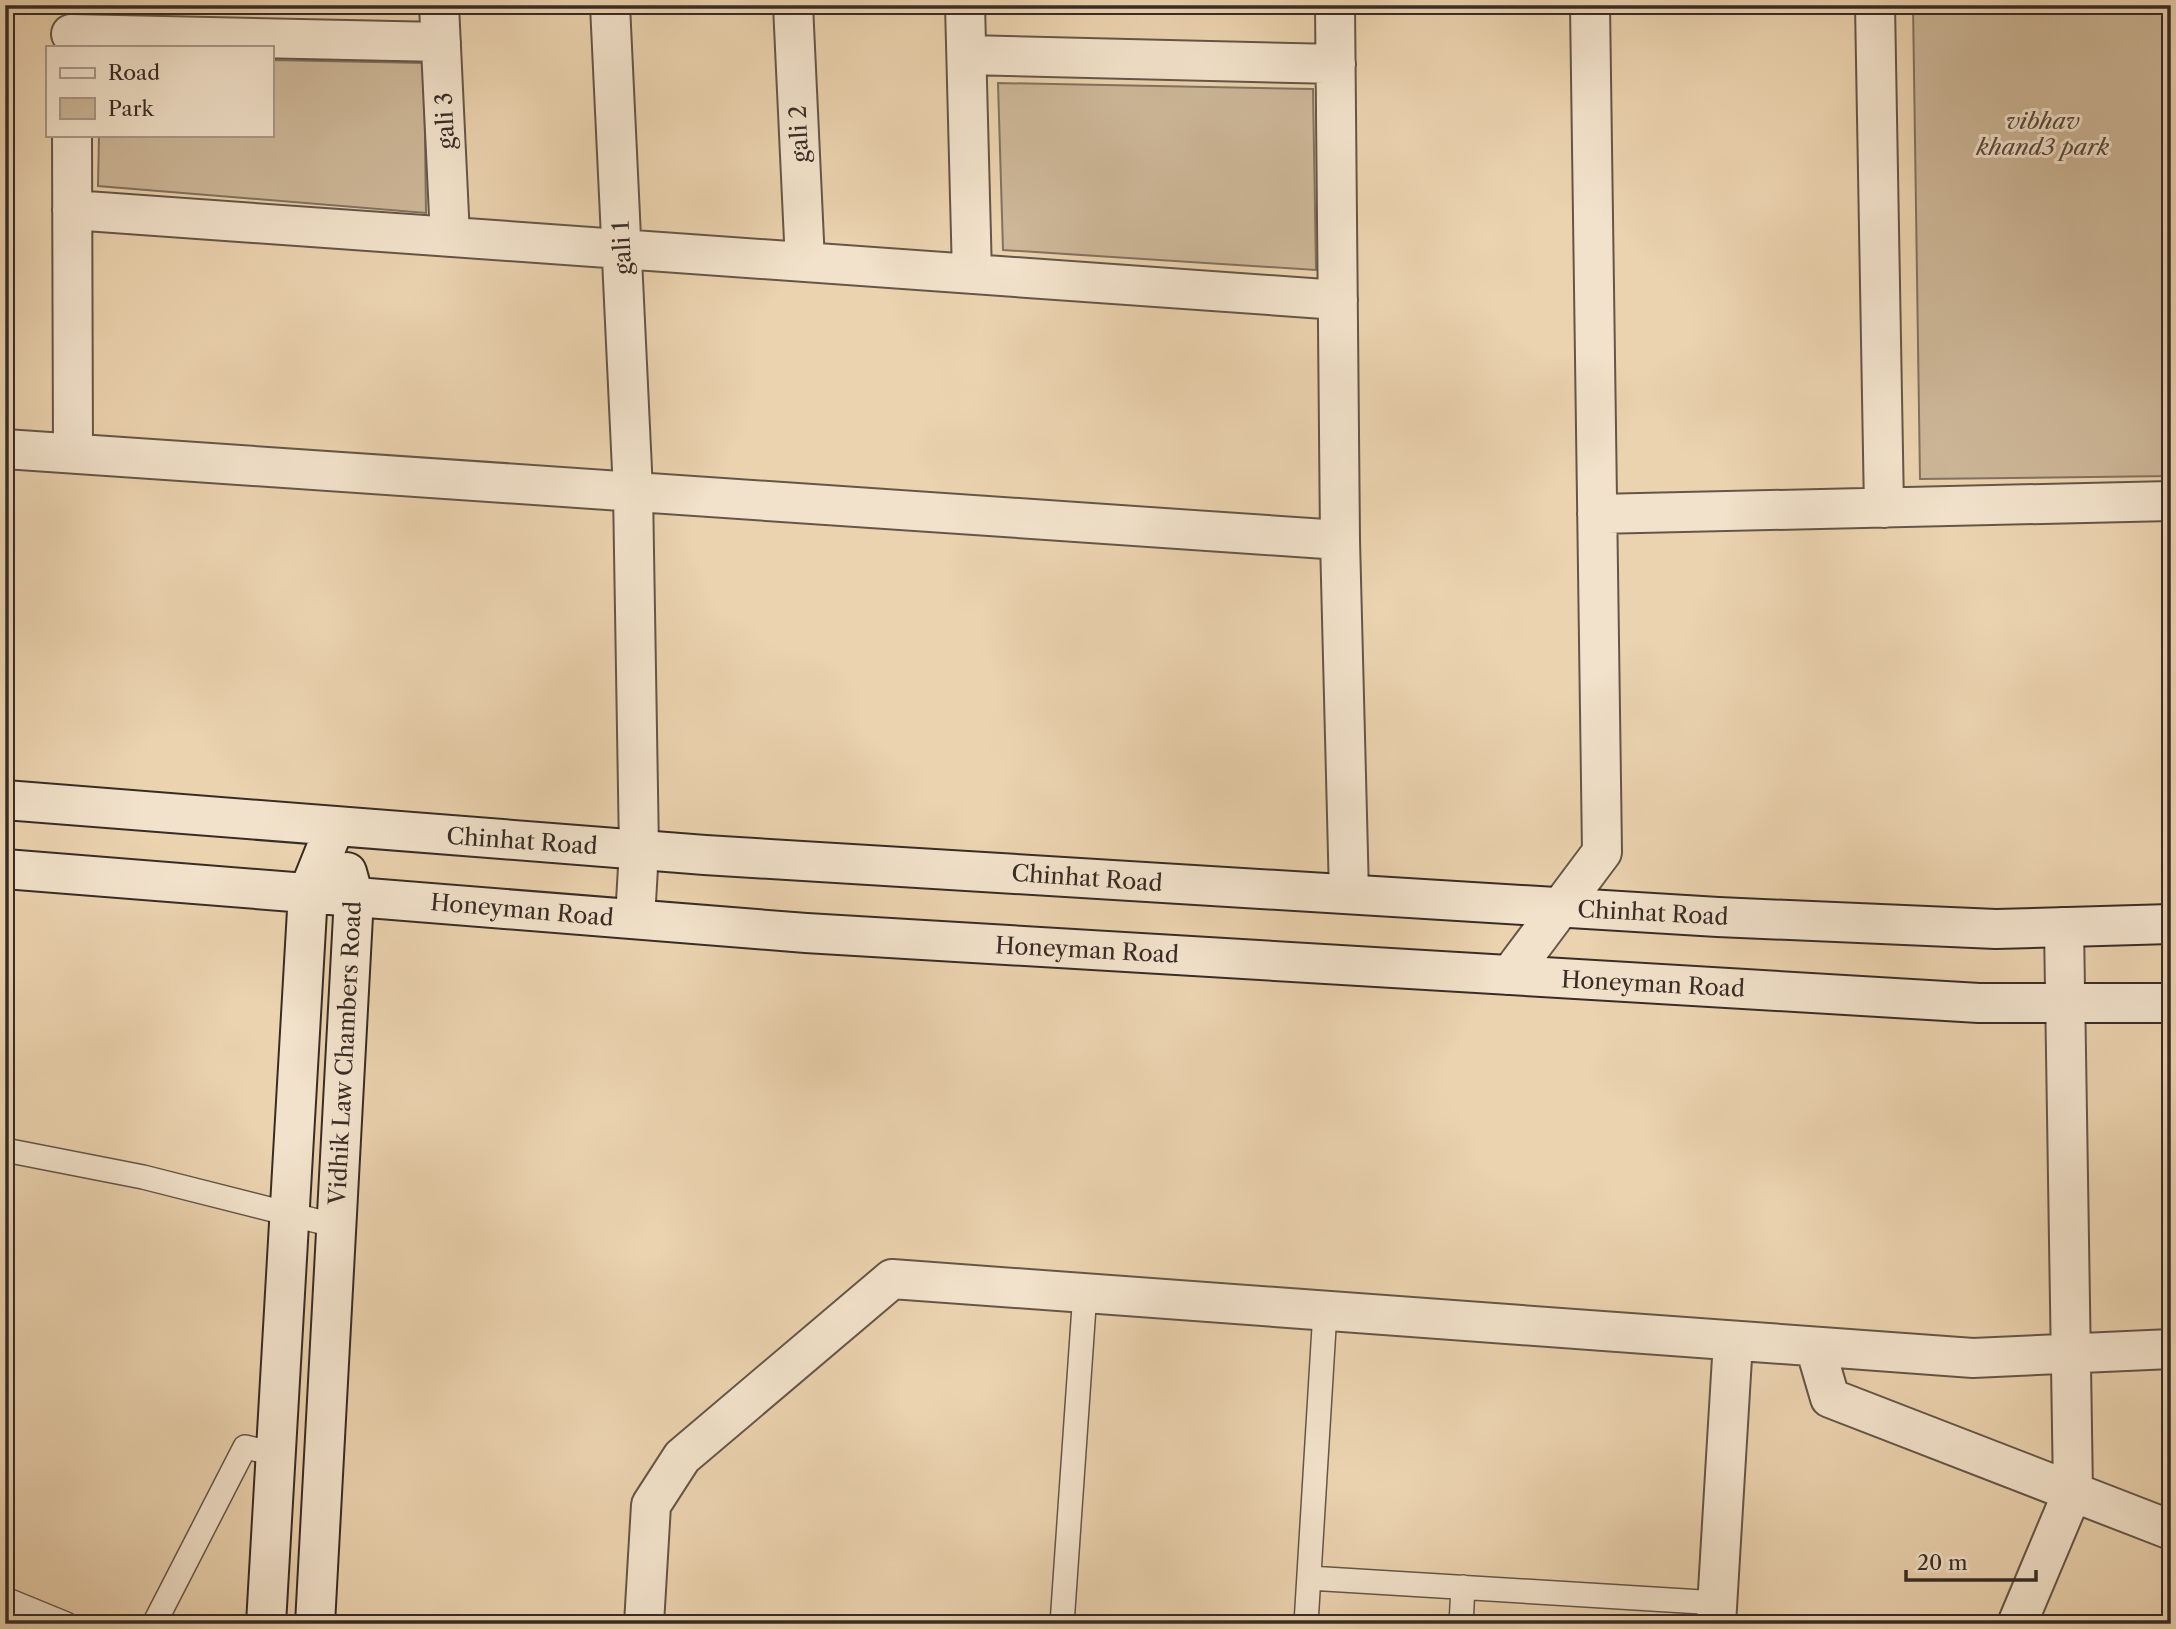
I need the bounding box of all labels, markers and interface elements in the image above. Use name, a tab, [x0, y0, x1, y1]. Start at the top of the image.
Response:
legend	[46, 46, 273, 136]
text: Road	[108, 60, 160, 85]
street label: gali 3	[430, 92, 460, 150]
text: Park	[108, 96, 154, 121]
street label: gali 2	[784, 105, 814, 163]
park label: vibhav khand3 park	[1975, 107, 2109, 161]
street label: gali 1	[607, 220, 637, 276]
street label: Chinhat Road	[446, 822, 598, 860]
street label: Chinhat Road	[1011, 859, 1163, 897]
street label: Honeyman Road	[429, 888, 615, 932]
street label: Chinhat Road	[1577, 895, 1729, 931]
street label: Vidhik Law Chambers Road	[323, 900, 367, 1207]
street label: Honeyman Road	[994, 931, 1180, 969]
street label: Honeyman Road	[1560, 965, 1746, 1003]
scale bar	[1906, 1538, 2036, 1582]
text: 20 m	[1917, 1550, 1968, 1575]

